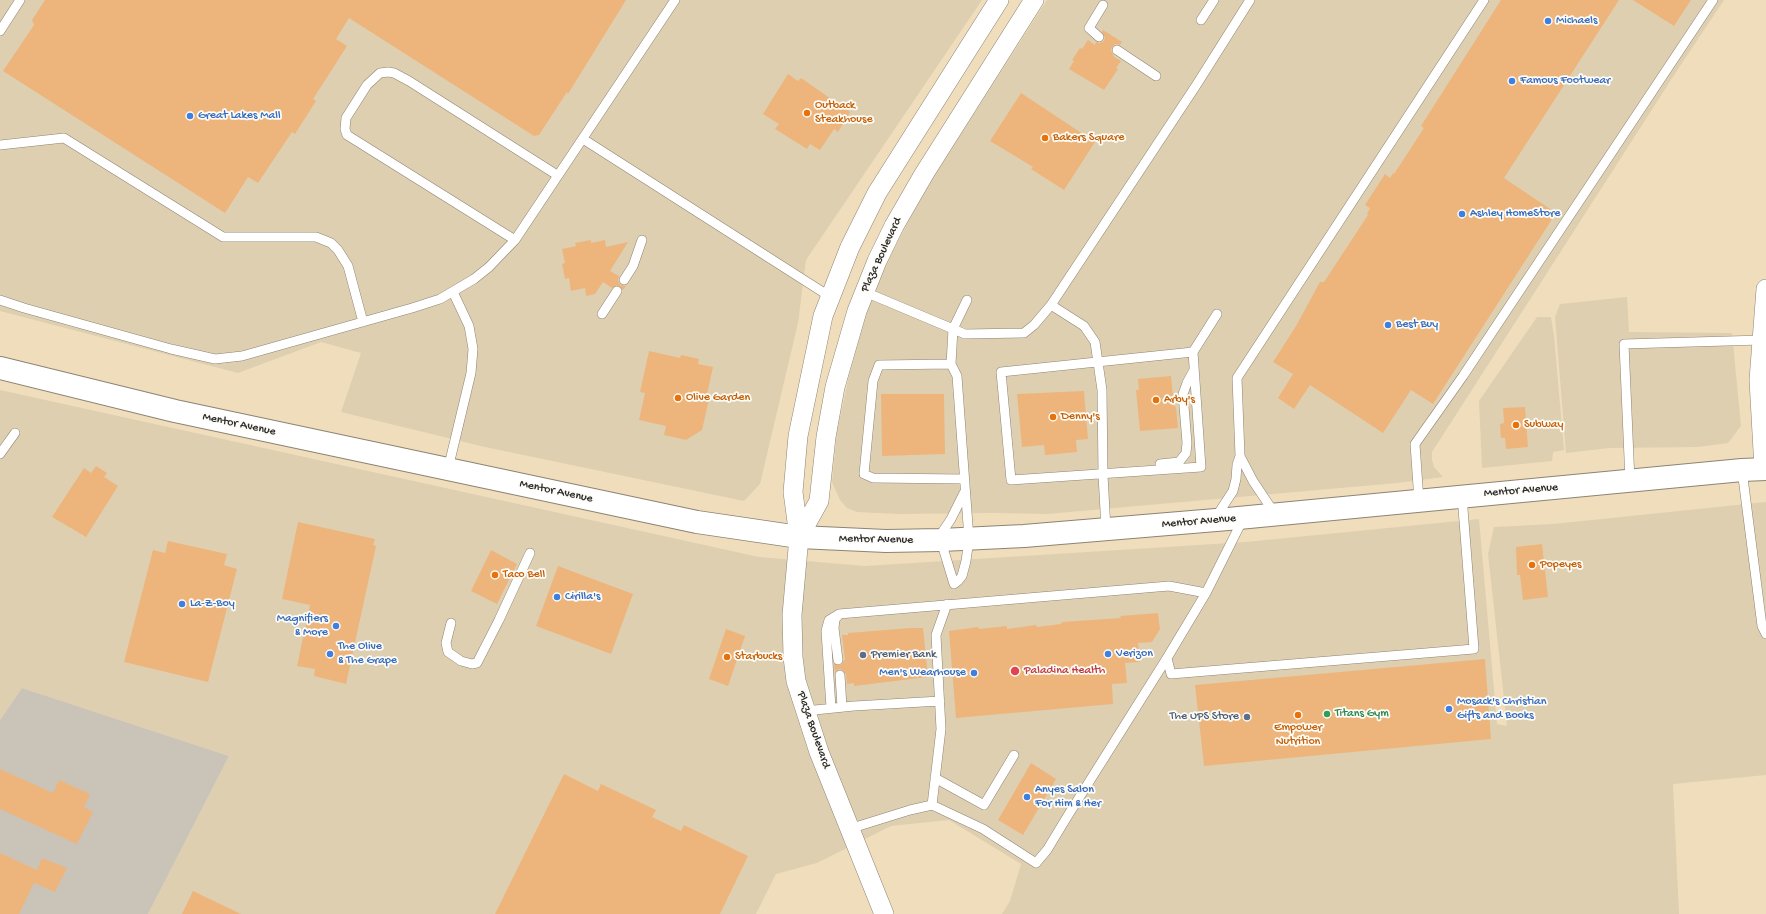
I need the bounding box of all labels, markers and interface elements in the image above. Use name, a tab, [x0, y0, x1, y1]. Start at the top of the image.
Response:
place label: Michaels	[1556, 14, 1597, 28]
marker: Michaels	[1543, 16, 1553, 26]
place label: Famous Footwear	[1520, 74, 1610, 88]
marker: Famous Footwear	[1507, 76, 1517, 86]
place label: Outback Steakhouse	[815, 99, 873, 127]
marker: Outback Steakhouse	[802, 108, 812, 118]
place label: Great Lakes Mall	[198, 109, 281, 123]
marker: Great Lakes Mall	[185, 111, 195, 121]
place label: Bakers Square	[1053, 131, 1124, 145]
marker: Bakers Square	[1040, 133, 1050, 143]
place label: Ashley HomeStore	[1470, 207, 1560, 221]
marker: Ashley HomeStore	[1457, 209, 1467, 219]
street label: Plaza Boulevard	[858, 215, 906, 295]
place label: Best Buy	[1396, 318, 1438, 332]
marker: Best Buy	[1383, 320, 1393, 330]
place label: Olive Garden	[686, 391, 750, 405]
marker: Olive Garden	[673, 393, 683, 403]
place label: Arby's	[1164, 393, 1195, 407]
marker: Arby's	[1151, 395, 1161, 405]
street label: Mentor Avenue	[201, 410, 277, 440]
place label: Denny's	[1061, 410, 1100, 424]
marker: Denny's	[1048, 412, 1058, 422]
place label: Subway	[1524, 418, 1563, 432]
marker: Subway	[1511, 420, 1521, 430]
street label: Mentor Avenue	[518, 477, 594, 507]
street label: Mentor Avenue	[1483, 481, 1559, 501]
street label: Mentor Avenue	[1161, 512, 1237, 532]
street label: Mentor Avenue	[839, 532, 913, 548]
place label: Popeyes	[1540, 558, 1581, 572]
marker: Popeyes	[1527, 560, 1537, 570]
place label: Taco Bell	[503, 568, 545, 582]
marker: Taco Bell	[490, 570, 500, 580]
place label: Cirilla's	[565, 590, 600, 604]
marker: Cirilla's	[552, 592, 562, 602]
place label: La-Z-Boy	[190, 597, 235, 611]
marker: La-Z-Boy	[177, 599, 187, 609]
place label: Magnifiers & More	[277, 612, 328, 640]
marker: Magnifiers & More	[331, 621, 341, 631]
place label: The Olive & The Grape	[338, 640, 397, 668]
place label: Verizon	[1116, 647, 1153, 661]
place label: Premier Bank	[871, 648, 936, 662]
marker: The Olive & The Grape	[325, 649, 335, 659]
marker: Verizon	[1103, 649, 1113, 659]
place label: Starbucks	[735, 650, 782, 664]
marker: Premier Bank	[858, 650, 868, 660]
marker: Starbucks	[722, 652, 732, 662]
place label: Paladina Health	[1024, 664, 1105, 678]
marker: Paladina Health	[1009, 665, 1021, 677]
place label: Men's Wearhouse	[879, 666, 966, 680]
marker: Men's Wearhouse	[969, 668, 979, 678]
street label: Plaza Boulevard	[793, 689, 833, 771]
place label: Mosack's Christian Gifts and Books	[1457, 695, 1546, 723]
marker: Mosack's Christian Gifts and Books	[1444, 704, 1454, 714]
place label: Titans Gym	[1335, 707, 1389, 721]
marker: Titans Gym	[1322, 709, 1332, 719]
place label: The UPS Store	[1170, 710, 1239, 724]
marker: Empower Nutrition	[1293, 710, 1303, 720]
marker: The UPS Store	[1242, 712, 1252, 722]
place label: Empower Nutrition	[1274, 721, 1322, 749]
place label: Anyes Salon For Him & Her	[1035, 783, 1101, 811]
marker: Anyes Salon For Him & Her	[1022, 792, 1032, 802]

